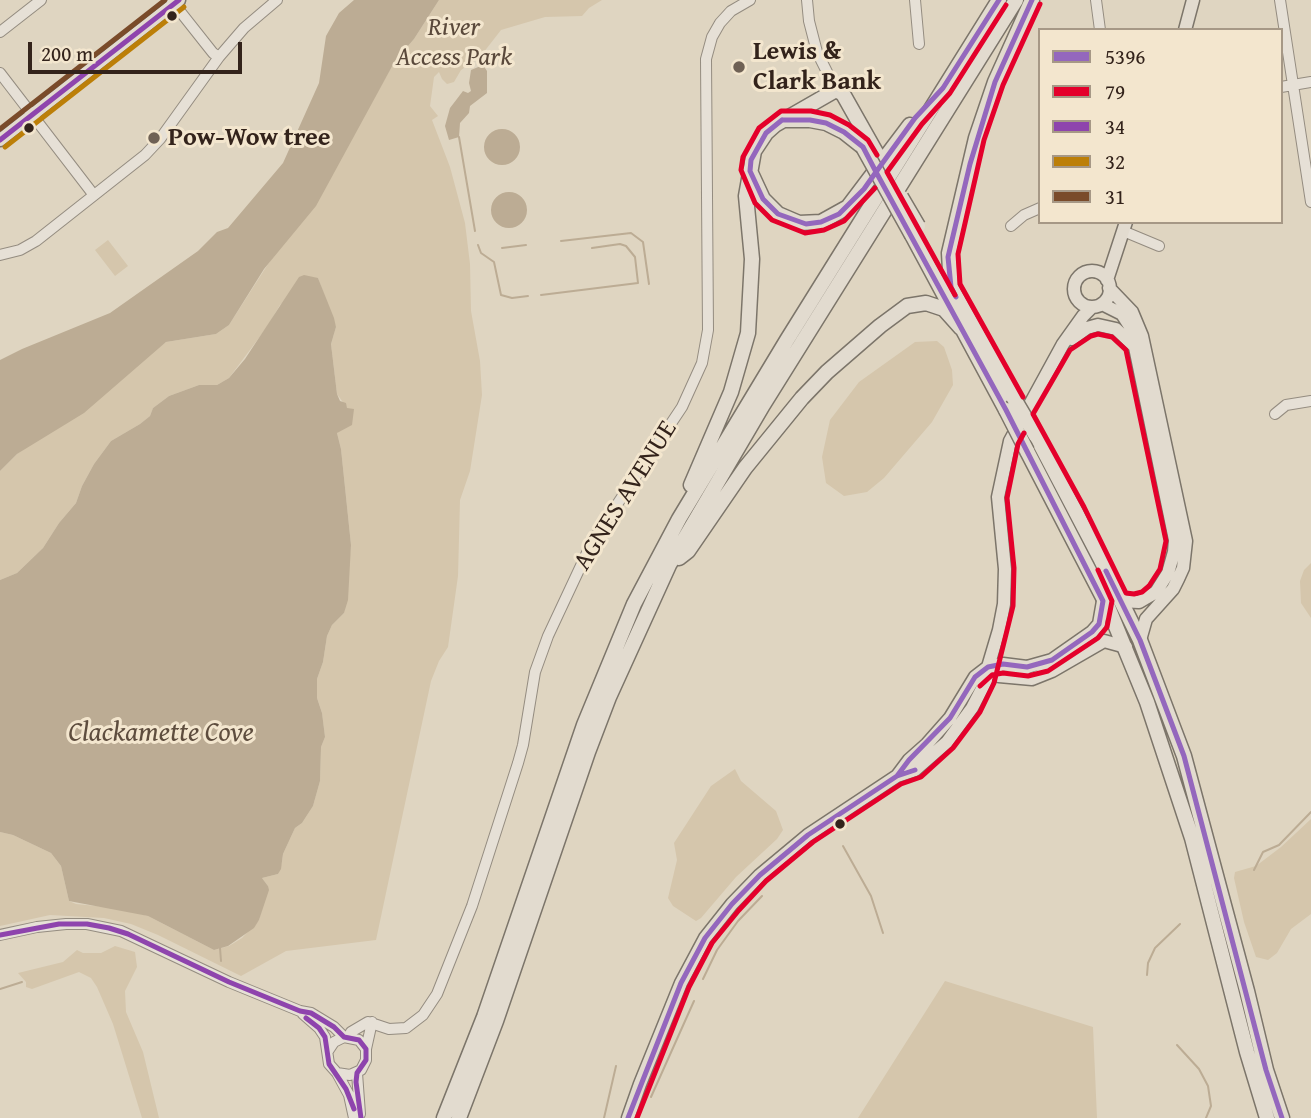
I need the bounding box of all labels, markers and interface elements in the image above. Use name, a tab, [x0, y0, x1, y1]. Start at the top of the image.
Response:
unlabelled marker	[165, 9, 179, 23]
park label: River Access Park	[396, 12, 512, 74]
scale bar	[32, 28, 245, 72]
legend	[1038, 28, 1283, 224]
place label: Lewis & Clark Bank	[753, 36, 881, 98]
text: 200 m	[41, 38, 93, 69]
text: 5396	[1105, 41, 1145, 72]
marker: Lewis & Clark Bank	[731, 59, 747, 75]
text: 79	[1105, 76, 1125, 107]
text: 34	[1105, 111, 1125, 142]
unlabelled marker	[22, 121, 36, 135]
place label: Pow-Wow tree	[168, 122, 331, 154]
marker: Pow-Wow tree	[146, 130, 162, 146]
text: 32	[1105, 146, 1125, 177]
text: 31	[1105, 181, 1125, 212]
street label: AGNES AVENUE	[568, 415, 684, 577]
water label: Clackamette Cove	[68, 717, 254, 751]
unlabelled marker	[833, 817, 847, 831]

